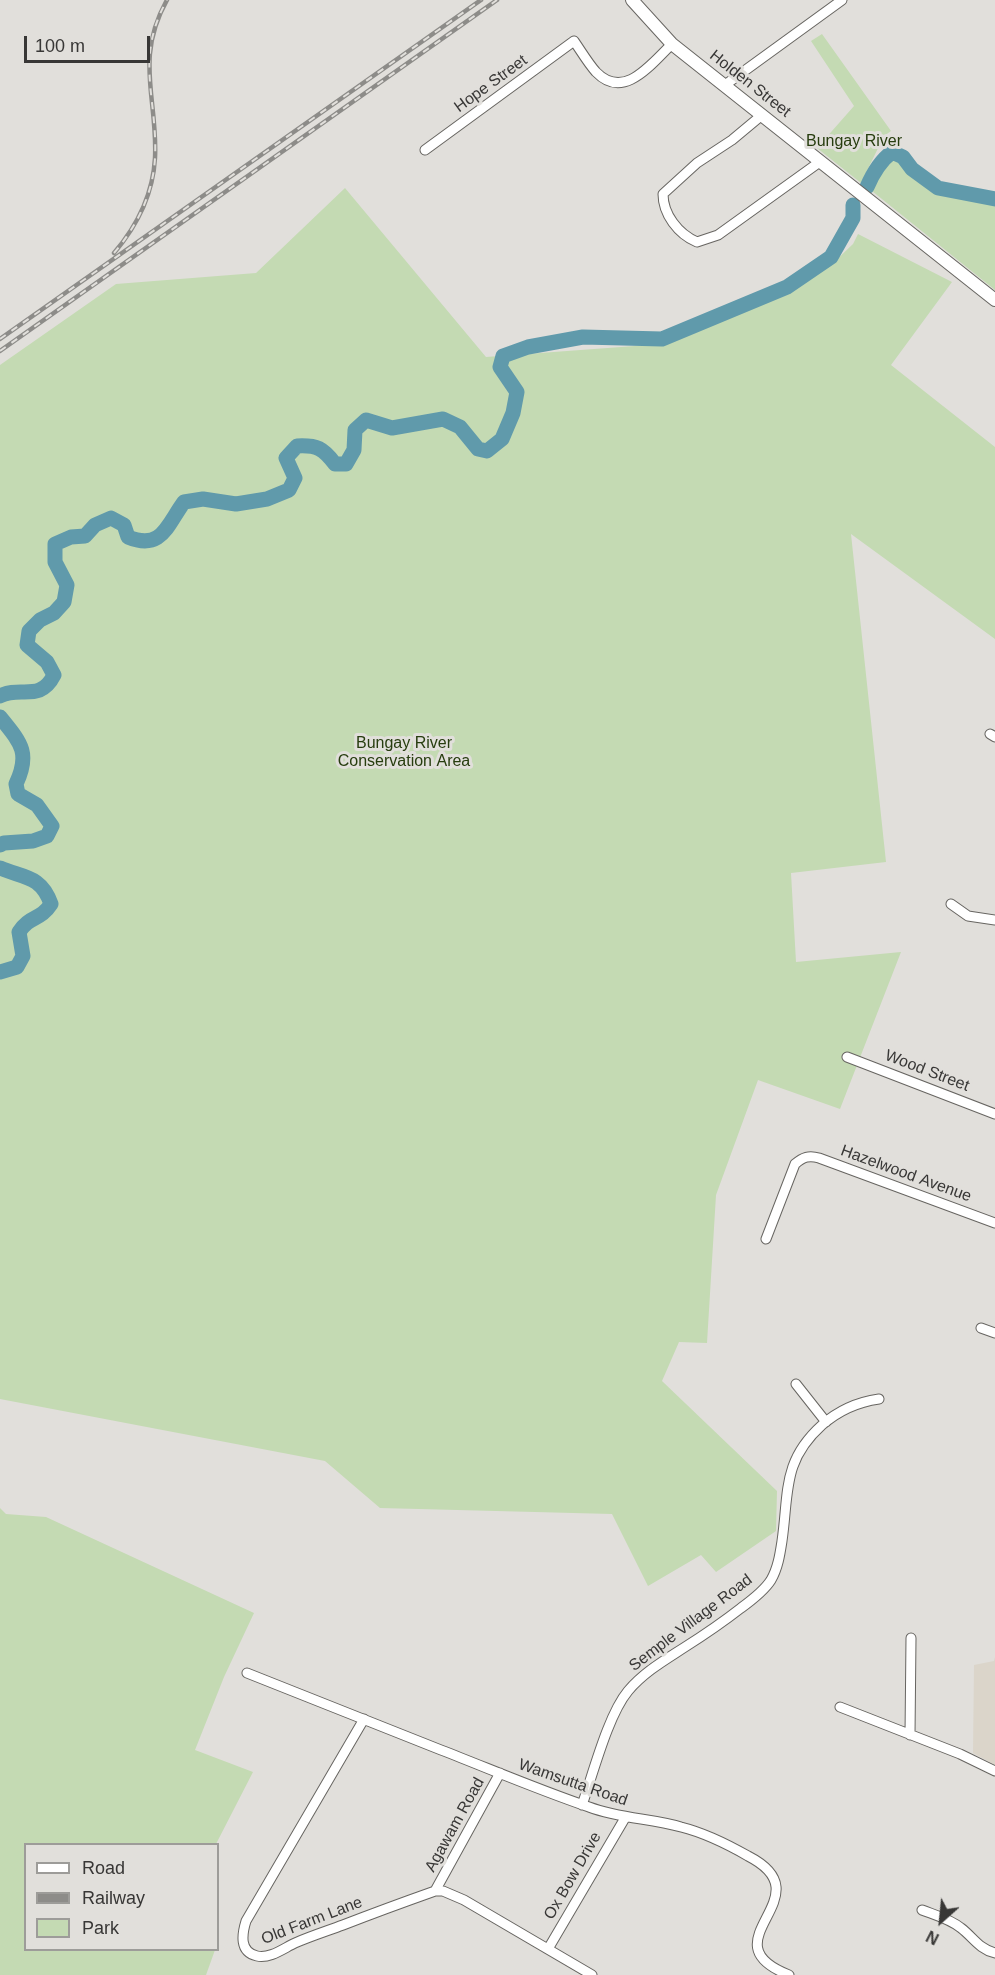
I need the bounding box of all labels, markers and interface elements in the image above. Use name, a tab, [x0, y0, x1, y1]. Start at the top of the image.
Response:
scale bar	[27, 24, 153, 62]
text: 100 m	[35, 36, 85, 56]
street label: Holden Street	[706, 46, 794, 122]
street label: Hope Street	[451, 51, 531, 117]
park label: Bungay River	[806, 132, 902, 152]
park label: Bungay River Conservation Area	[338, 734, 470, 772]
street label: Wood Street	[882, 1046, 972, 1096]
street label: Hazelwood Avenue	[838, 1141, 974, 1207]
street label: Semple Village Road	[626, 1570, 756, 1676]
street label: Wamsutta Road	[516, 1755, 630, 1811]
street label: Agawam Road	[421, 1774, 489, 1876]
street label: Ox Bow Drive	[540, 1829, 606, 1923]
legend	[24, 1843, 219, 1951]
text: Road	[82, 1858, 125, 1878]
text: Railway	[82, 1888, 145, 1908]
north arrow	[911, 1891, 971, 1951]
street label: Old Farm Lane	[259, 1893, 365, 1949]
text: Park	[82, 1918, 119, 1938]
text: N	[924, 1927, 942, 1948]

